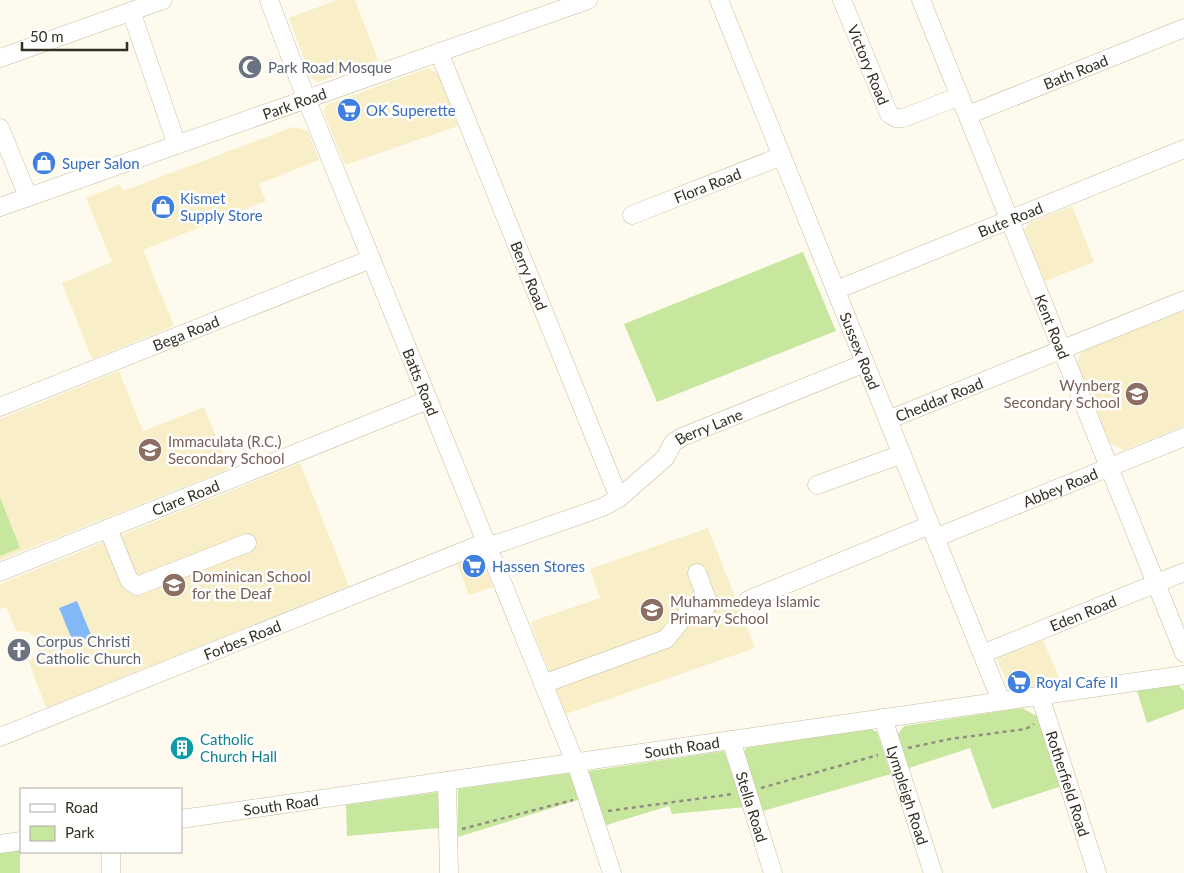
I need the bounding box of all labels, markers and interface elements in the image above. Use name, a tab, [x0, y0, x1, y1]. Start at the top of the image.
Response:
scale bar	[22, 20, 128, 52]
street label: Victory Road	[844, 22, 893, 107]
text: 50 m	[30, 27, 64, 45]
street label: Bath Road	[1041, 51, 1110, 93]
mosque icon: Park Road Mosque	[237, 54, 263, 80]
place label: Park Road Mosque	[268, 58, 392, 76]
street label: Park Road	[260, 84, 329, 123]
supermarket icon: OK Superette	[336, 97, 362, 123]
place label: OK Superette	[366, 101, 456, 119]
shop icon: Super Salon	[31, 150, 57, 176]
place label: Super Salon	[62, 154, 140, 172]
street label: Flora Road	[671, 164, 743, 207]
place label: Kismet Supply Store	[180, 189, 263, 224]
shop icon: Kismet Supply Store	[150, 194, 176, 220]
street label: Bute Road	[975, 198, 1045, 241]
street label: Berry Road	[507, 238, 551, 313]
street label: Kent Road	[1031, 292, 1074, 361]
street label: Sussex Road	[836, 309, 884, 392]
street label: Bega Road	[150, 312, 222, 354]
street label: Batts Road	[399, 346, 443, 418]
street label: Cheddar Road	[893, 374, 985, 425]
place label: Wynberg Secondary School	[1003, 376, 1120, 411]
school or university icon: Wynberg Secondary School	[1124, 381, 1150, 407]
street label: Berry Lane	[671, 405, 745, 448]
place label: Immaculata (R.C.) Secondary School	[168, 432, 285, 467]
school or university icon: Immaculata (R.C.) Secondary School	[137, 437, 163, 463]
street label: Abbey Road	[1020, 464, 1100, 510]
street label: Clare Road	[149, 476, 222, 519]
supermarket icon: Hassen Stores	[461, 553, 487, 579]
place label: Hassen Stores	[492, 557, 585, 575]
place label: Dominican School for the Deaf	[192, 567, 311, 602]
school or university icon: Dominican School for the Deaf	[161, 572, 187, 598]
street label: Eden Road	[1047, 591, 1119, 635]
place label: Muhammedeya Islamic Primary School	[670, 592, 820, 627]
school or university icon: Muhammedeya Islamic Primary School	[639, 597, 665, 623]
street label: Forbes Road	[201, 616, 284, 663]
place label: Corpus Christi Catholic Church	[36, 632, 141, 667]
church icon: Corpus Christi Catholic Church	[6, 637, 32, 663]
supermarket icon: Royal Cafe II	[1006, 669, 1032, 695]
place label: Royal Cafe II	[1036, 673, 1118, 691]
street label: Rotherfield Road	[1043, 728, 1094, 839]
place label: Catholic Church Hall	[200, 730, 277, 765]
street label: South Road	[643, 733, 721, 761]
building icon: Catholic Church Hall	[169, 735, 195, 761]
street label: Lympleigh Road	[883, 743, 932, 847]
street label: Stella Road	[733, 769, 772, 844]
legend	[20, 788, 182, 853]
street label: South Road	[242, 790, 320, 819]
text: Road	[65, 798, 98, 816]
text: Park	[65, 823, 95, 841]

